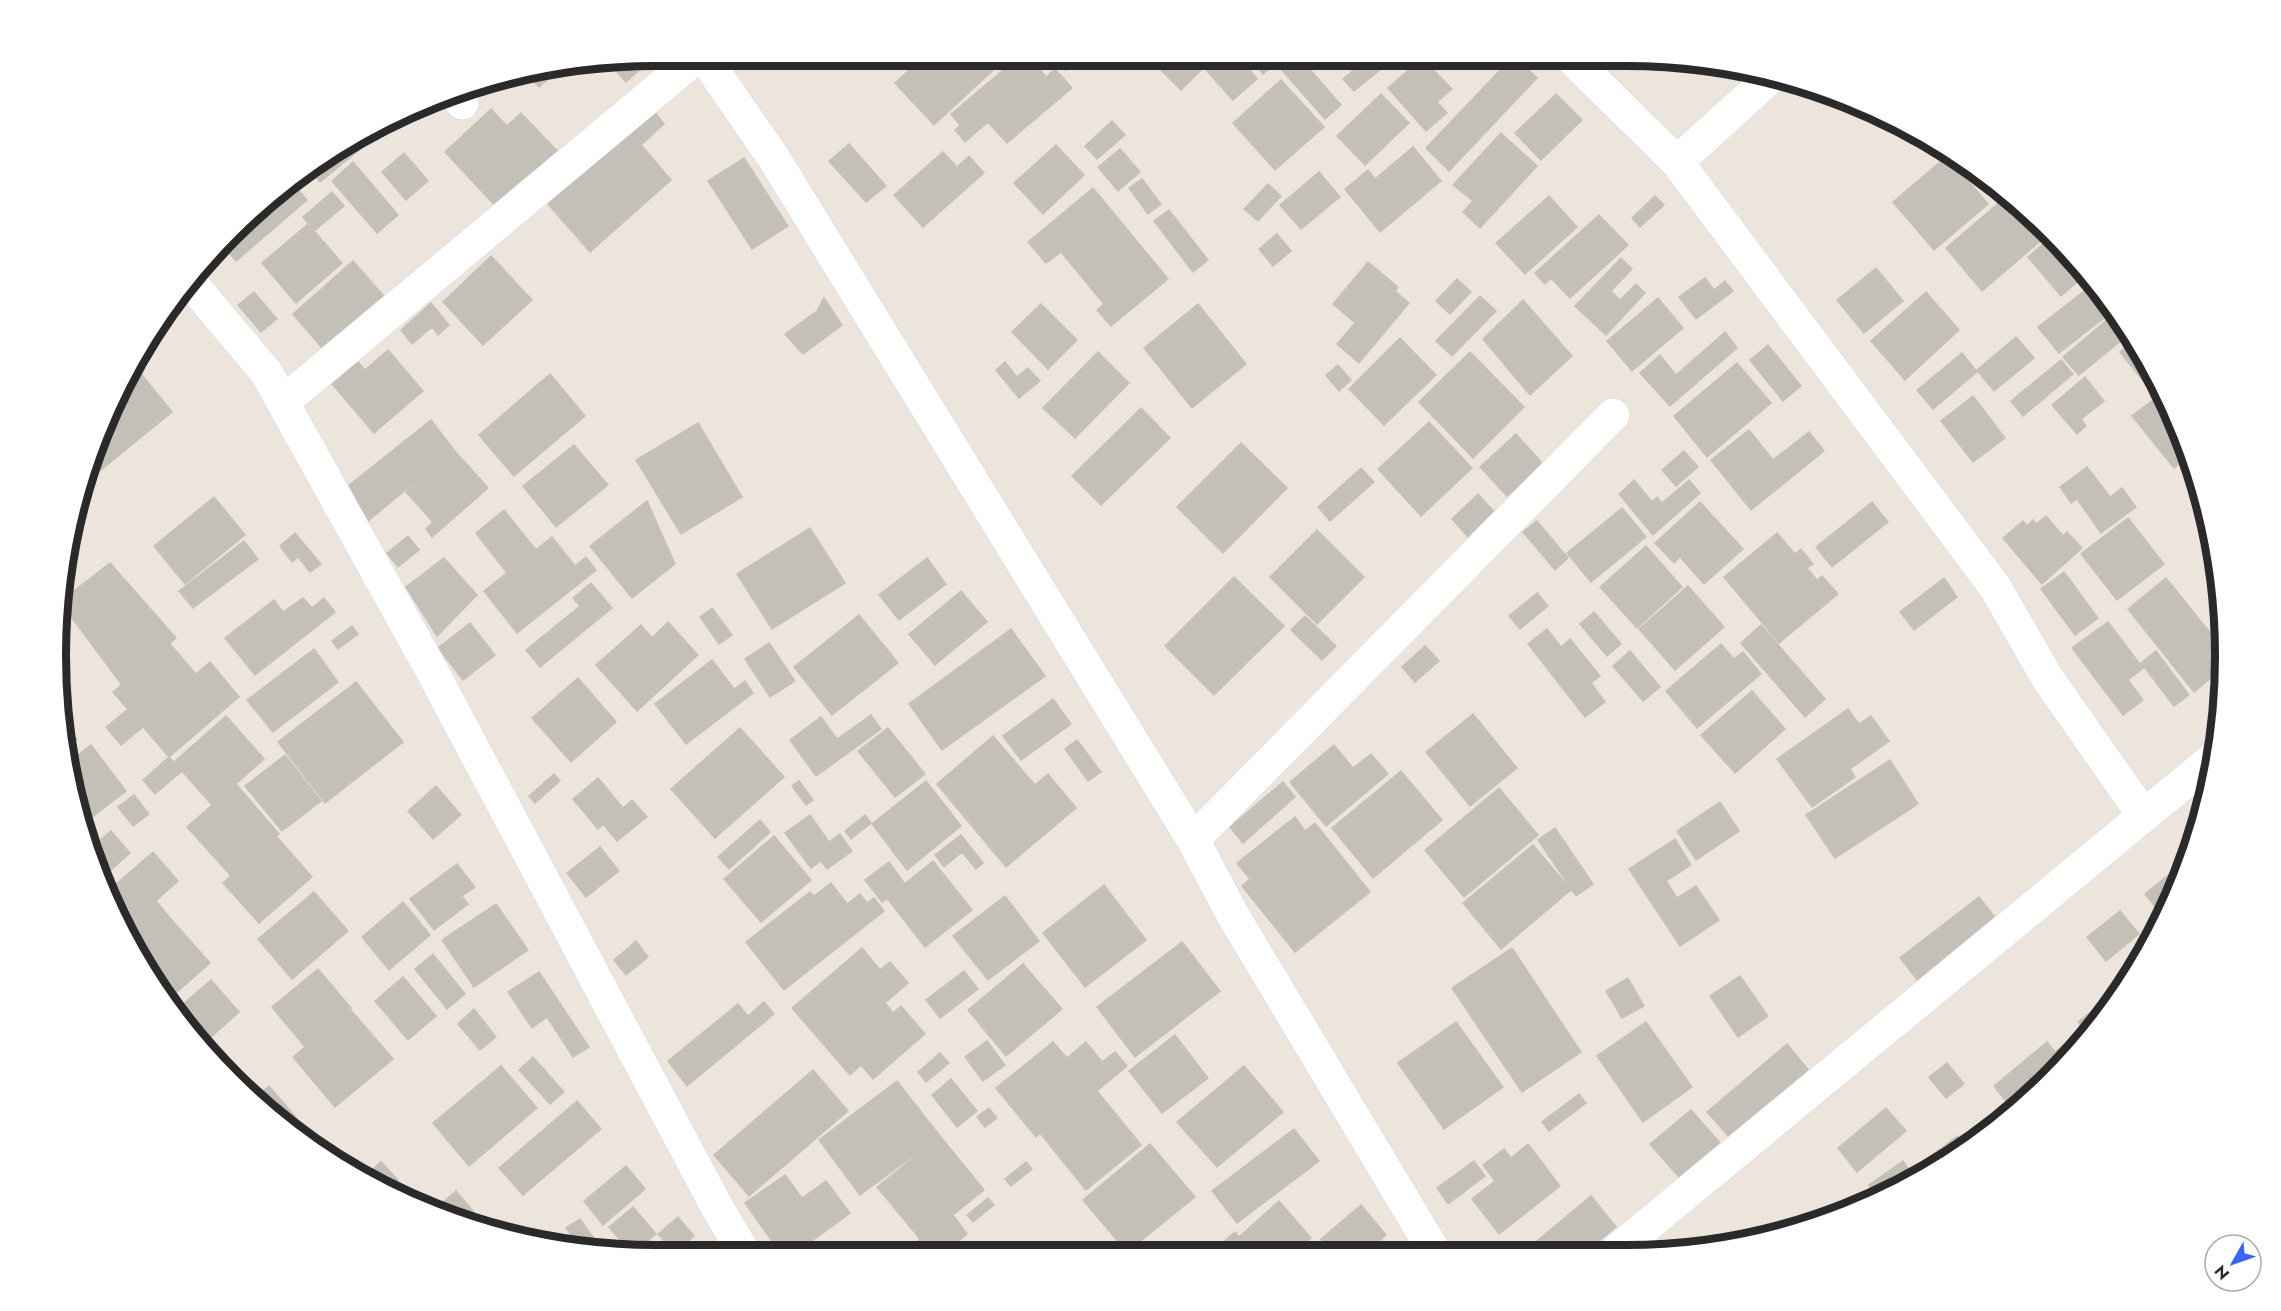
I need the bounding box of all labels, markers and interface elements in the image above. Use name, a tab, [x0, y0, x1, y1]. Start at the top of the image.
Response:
north arrow	[2203, 1233, 2263, 1293]
text: N	[2209, 1260, 2235, 1285]

